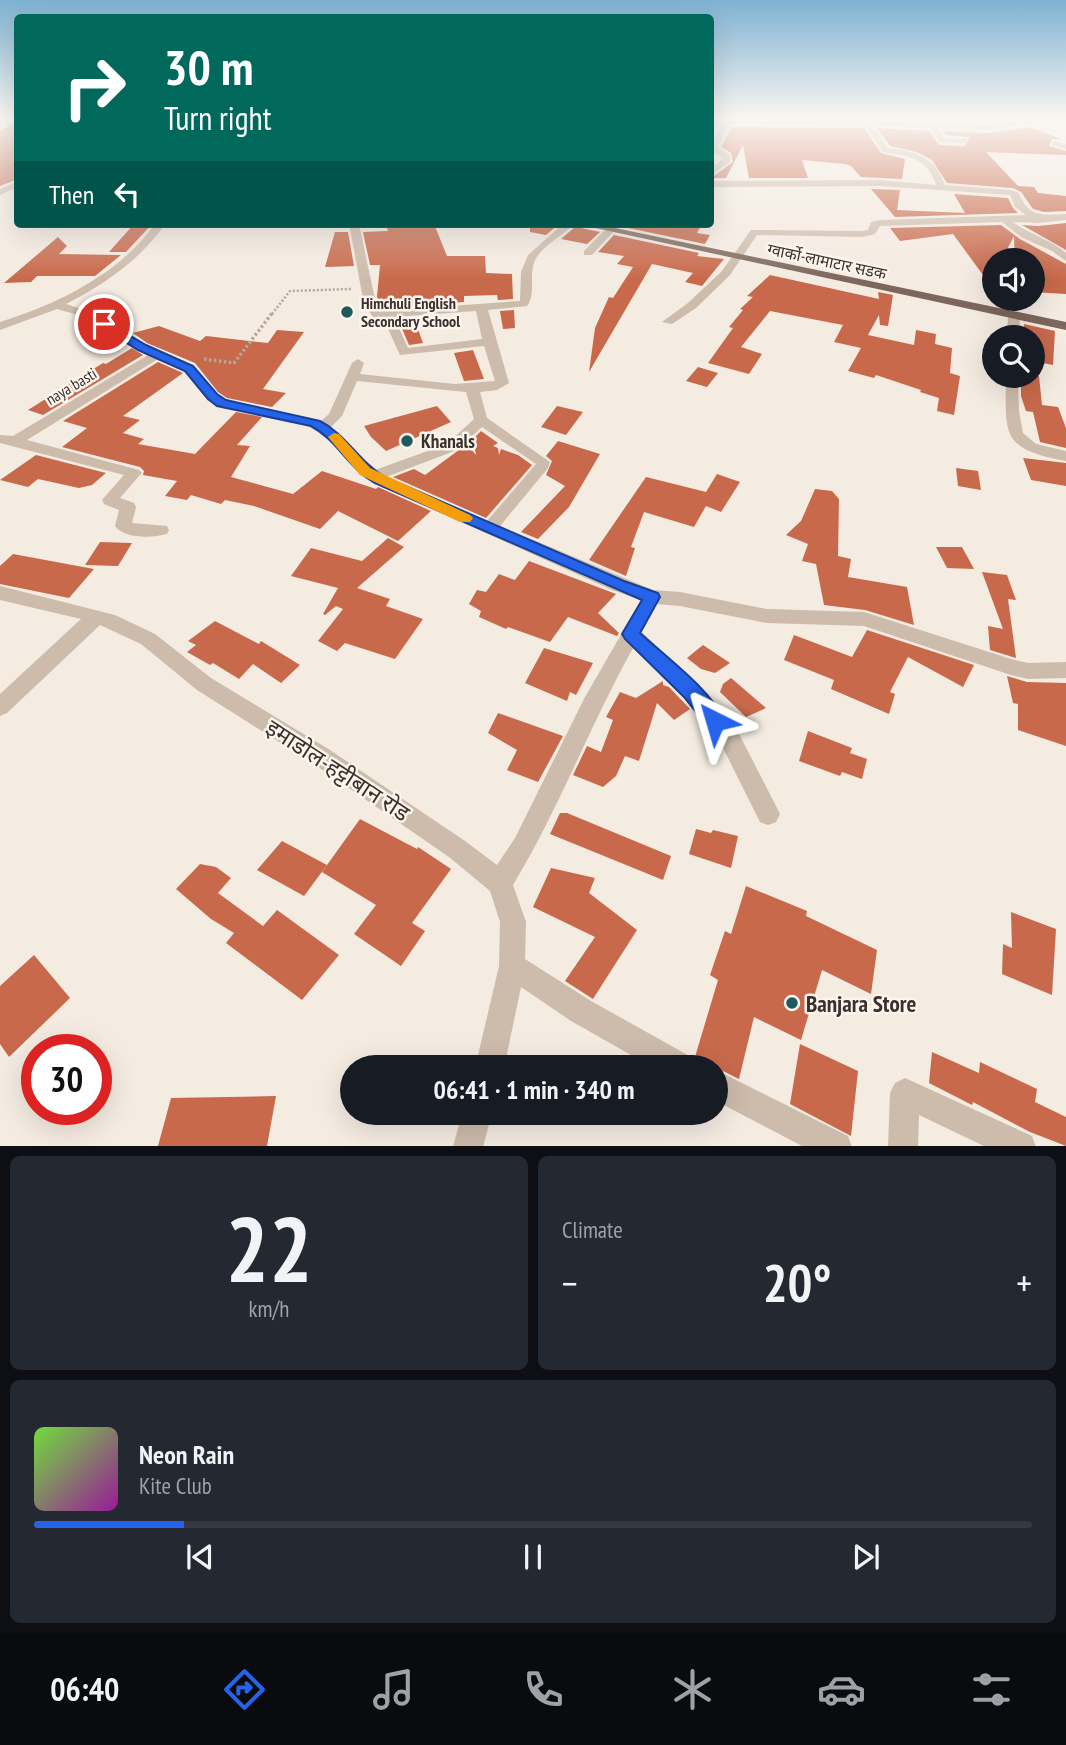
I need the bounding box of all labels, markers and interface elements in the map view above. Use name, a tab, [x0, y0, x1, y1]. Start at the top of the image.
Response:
text: 30 m	[164, 35, 253, 99]
icon: right	[49, 42, 140, 133]
text: Turn right	[164, 97, 272, 139]
icon: left	[108, 175, 146, 213]
text: Then	[49, 178, 94, 211]
street label: ग्वार्को-लामाटार सडक	[766, 239, 889, 284]
map controls	[982, 248, 1045, 388]
button: sound	[982, 248, 1045, 311]
place label: Himchuli English Secondary School	[361, 293, 460, 331]
pin	[74, 294, 134, 354]
marker: Himchuli English Secondary School	[339, 304, 355, 320]
icon: arrive	[85, 305, 123, 343]
button: search	[982, 325, 1045, 388]
street label: naya basti	[42, 363, 100, 409]
place label: Khanals	[421, 429, 475, 453]
marker: Khanals	[399, 433, 415, 449]
position arrow	[678, 684, 752, 758]
street label: इमाडोल-हट्टीबान रोड	[261, 713, 416, 828]
place label: Banjara Store	[806, 989, 916, 1018]
marker: Banjara Store	[784, 995, 800, 1011]
speed limit sign: 30	[21, 1034, 112, 1125]
text: 06:41 · 1 min · 340 m	[434, 1073, 634, 1106]
text: 22	[226, 1189, 313, 1307]
text: Climate	[562, 1215, 623, 1244]
text: 20°	[763, 1249, 831, 1316]
text: −	[562, 1258, 578, 1307]
text: +	[1016, 1258, 1032, 1307]
text: km/h	[249, 1294, 289, 1323]
text: Neon Rain	[139, 1438, 234, 1471]
text: Kite Club	[139, 1471, 212, 1500]
icon: previous	[181, 1538, 219, 1576]
icon: pause	[514, 1538, 552, 1576]
icon: next	[847, 1538, 885, 1576]
icon: directions	[220, 1665, 269, 1714]
icon: music	[369, 1665, 418, 1714]
icon: phone	[519, 1665, 568, 1714]
icon: climate	[668, 1665, 717, 1714]
icon: car	[817, 1665, 866, 1714]
icon: filters	[967, 1665, 1016, 1714]
text: 06:40	[50, 1668, 119, 1710]

